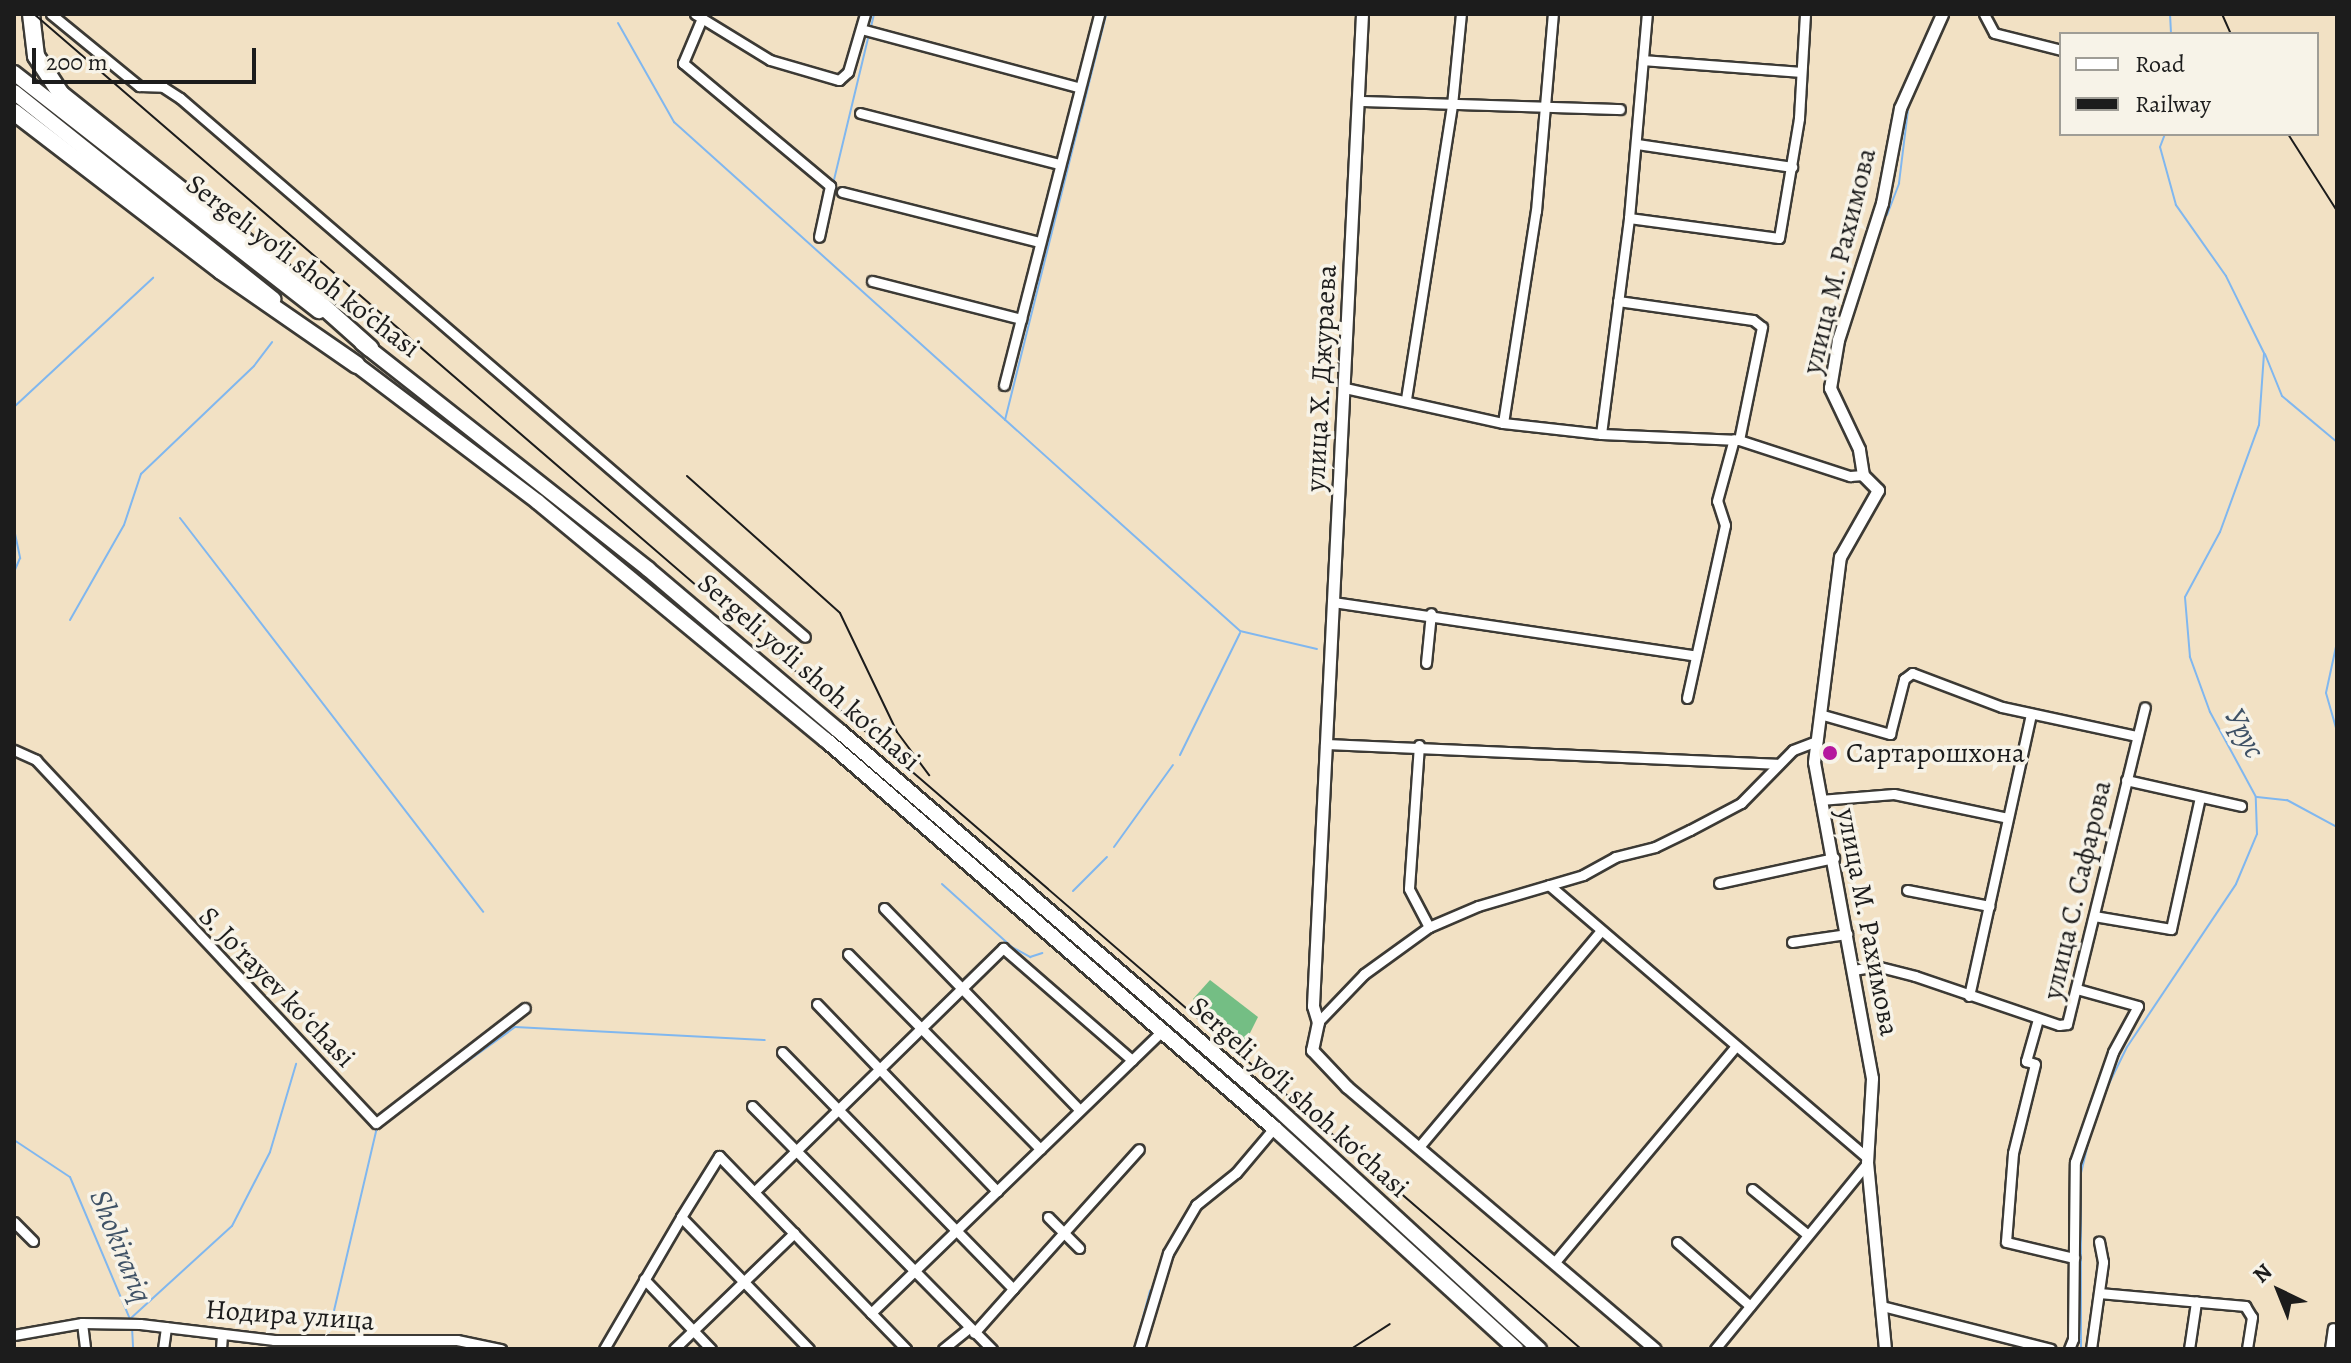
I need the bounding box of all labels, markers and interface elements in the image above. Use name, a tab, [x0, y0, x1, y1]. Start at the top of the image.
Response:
scale bar	[36, 32, 260, 82]
legend	[2059, 32, 2319, 136]
text: 200 m	[46, 46, 108, 78]
text: Road	[2135, 48, 2185, 80]
text: Railway	[2135, 88, 2211, 120]
street label: улица М. Рахимова	[1795, 144, 1883, 378]
street label: Sergeli yo‘li shoh ko‘chasi	[179, 167, 427, 365]
street label: улица Х. Джураева	[1298, 263, 1344, 493]
street label: Sergeli yo‘li shoh ko‘chasi	[691, 566, 927, 778]
water label: Урус	[2217, 702, 2273, 764]
place label: Сартарошхона	[1846, 736, 2025, 770]
marker: Сартарошхона	[1821, 744, 1839, 762]
street label: улица С. Сафарова	[2035, 777, 2119, 1003]
street label: улица М. Рахимова	[1829, 805, 1907, 1039]
street label: S. Joʻrayev koʻchasi	[192, 899, 362, 1075]
street label: Sergeli yo‘li shoh ko‘chasi	[1182, 989, 1416, 1205]
water label: Shokirariq	[82, 1184, 160, 1308]
north arrow	[2239, 1251, 2319, 1331]
text: N	[2247, 1257, 2279, 1290]
street label: Нодира улица	[204, 1292, 376, 1338]

